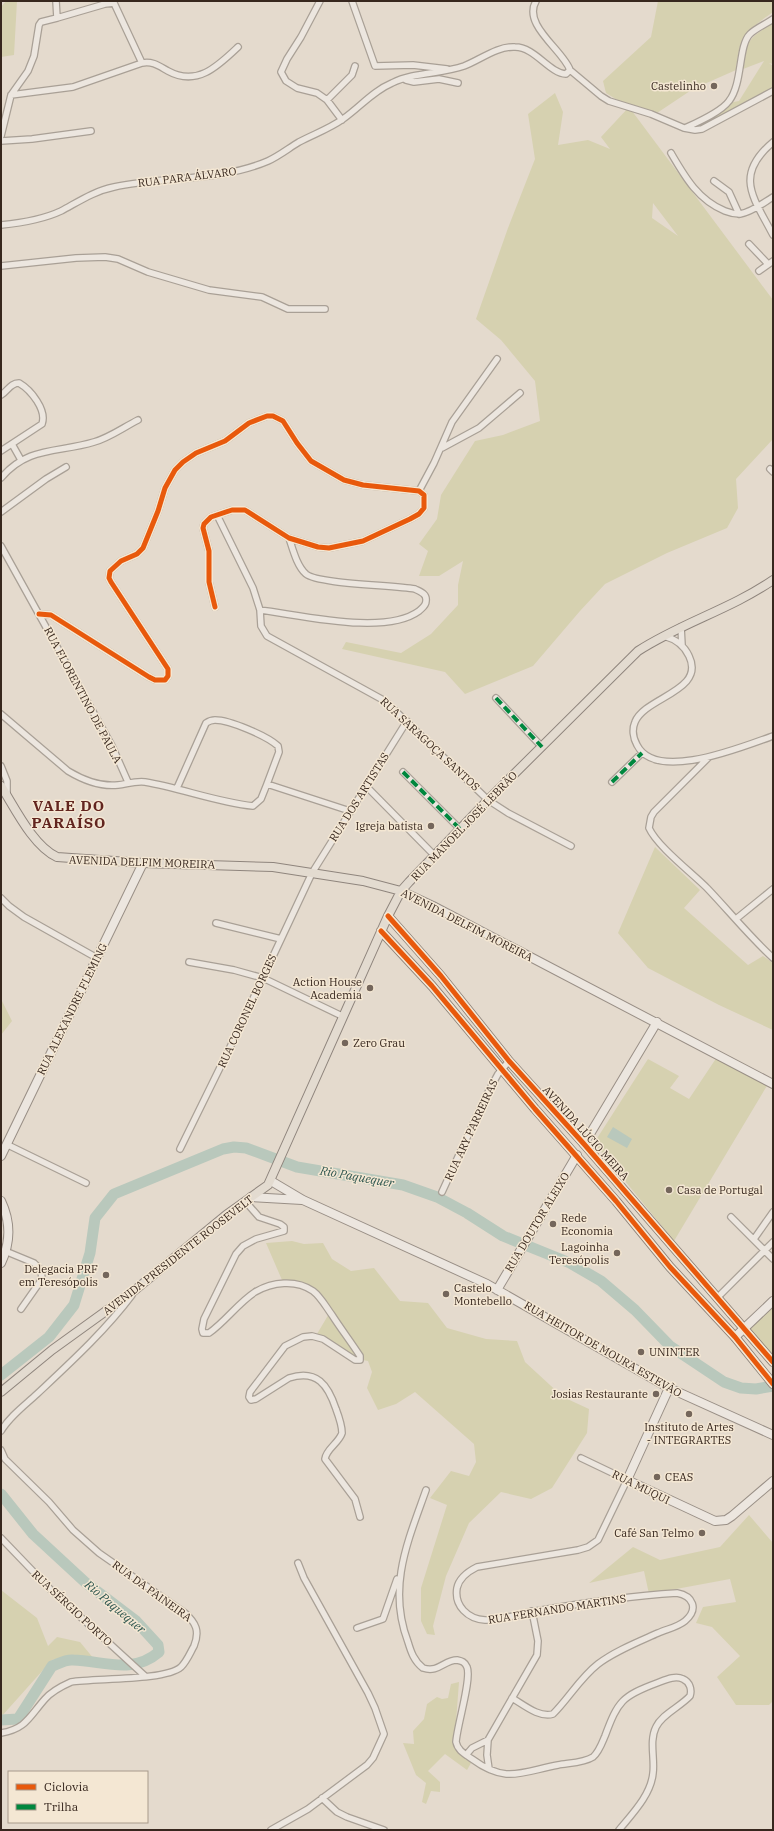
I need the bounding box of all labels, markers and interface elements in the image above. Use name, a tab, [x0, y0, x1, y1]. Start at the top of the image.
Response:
place label: Castelinho	[651, 79, 706, 93]
marker: Castelinho	[709, 81, 719, 91]
street label: RUA PARA ÁLVARO	[137, 164, 237, 190]
street label: RUA FLORENTINO DE PAULA	[41, 624, 125, 766]
street label: RUA SARAGOÇA SANTOS	[377, 694, 483, 794]
street label: RUA DOS ARTISTAS	[326, 750, 392, 844]
street label: RUA MANOEL JOSÉ LEBRÃO	[408, 768, 520, 884]
district label: VALE DO PARAÍSO	[31, 796, 107, 832]
place label: Igreja batista	[355, 819, 423, 833]
marker: Igreja batista	[426, 821, 436, 831]
street label: AVENIDA DELFIM MOREIRA	[69, 852, 216, 872]
street label: AVENIDA DELFIM MOREIRA	[399, 886, 536, 965]
street label: RUA ALEXANDRE FLEMING	[34, 941, 110, 1077]
street label: RUA CORONEL BORGES	[214, 952, 280, 1070]
place label: Action House Academia	[293, 975, 362, 1002]
marker: Action House Academia	[365, 983, 375, 993]
place label: Zero Grau	[353, 1036, 405, 1050]
marker: Zero Grau	[340, 1038, 350, 1048]
street label: RUA ARY PARREIRAS	[441, 1077, 501, 1183]
street label: AVENIDA LÚCIO MEIRA	[540, 1083, 632, 1183]
water label: Rio Paquequer	[318, 1162, 396, 1191]
street label: RUA DOUTOR ALEIXO	[502, 1169, 572, 1274]
place label: Casa de Portugal	[677, 1183, 763, 1197]
marker: Casa de Portugal	[664, 1185, 674, 1195]
street label: AVENIDA PRESIDENTE ROOSEVELT	[100, 1192, 256, 1318]
place label: Rede Economia	[561, 1211, 613, 1238]
marker: Rede Economia	[548, 1219, 558, 1229]
place label: Lagoinha Teresópolis	[549, 1240, 609, 1267]
marker: Lagoinha Teresópolis	[612, 1248, 622, 1258]
place label: Delegacia PRF em Teresópolis	[19, 1262, 98, 1289]
marker: Delegacia PRF em Teresópolis	[101, 1270, 111, 1280]
place label: Castelo Montebello	[454, 1281, 512, 1308]
marker: Castelo Montebello	[441, 1289, 451, 1299]
street label: RUA HEITOR DE MOURA ESTEVÃO	[522, 1298, 684, 1400]
place label: UNINTER	[649, 1345, 700, 1359]
marker: UNINTER	[636, 1347, 646, 1357]
place label: Josias Restaurante	[551, 1387, 648, 1401]
marker: Josias Restaurante	[651, 1389, 661, 1399]
marker: Instituto de Artes - INTEGRARTES	[684, 1409, 694, 1419]
place label: Instituto de Artes - INTEGRARTES	[644, 1420, 734, 1447]
street label: RUA MUQUI	[610, 1467, 672, 1507]
place label: CEAS	[665, 1470, 693, 1484]
marker: CEAS	[652, 1472, 662, 1482]
place label: Café San Telmo	[614, 1526, 694, 1540]
marker: Café San Telmo	[697, 1528, 707, 1538]
street label: RUA DA PAINEIRA	[109, 1557, 195, 1625]
street label: RUA SÉRGIO PORTO	[29, 1567, 115, 1649]
water label: Rio Paquequer	[81, 1576, 149, 1637]
street label: RUA FERNANDO MARTINS	[487, 1591, 627, 1627]
legend	[8, 1771, 148, 1823]
text: Ciclovia	[44, 1779, 89, 1794]
text: Trilha	[44, 1799, 79, 1814]

